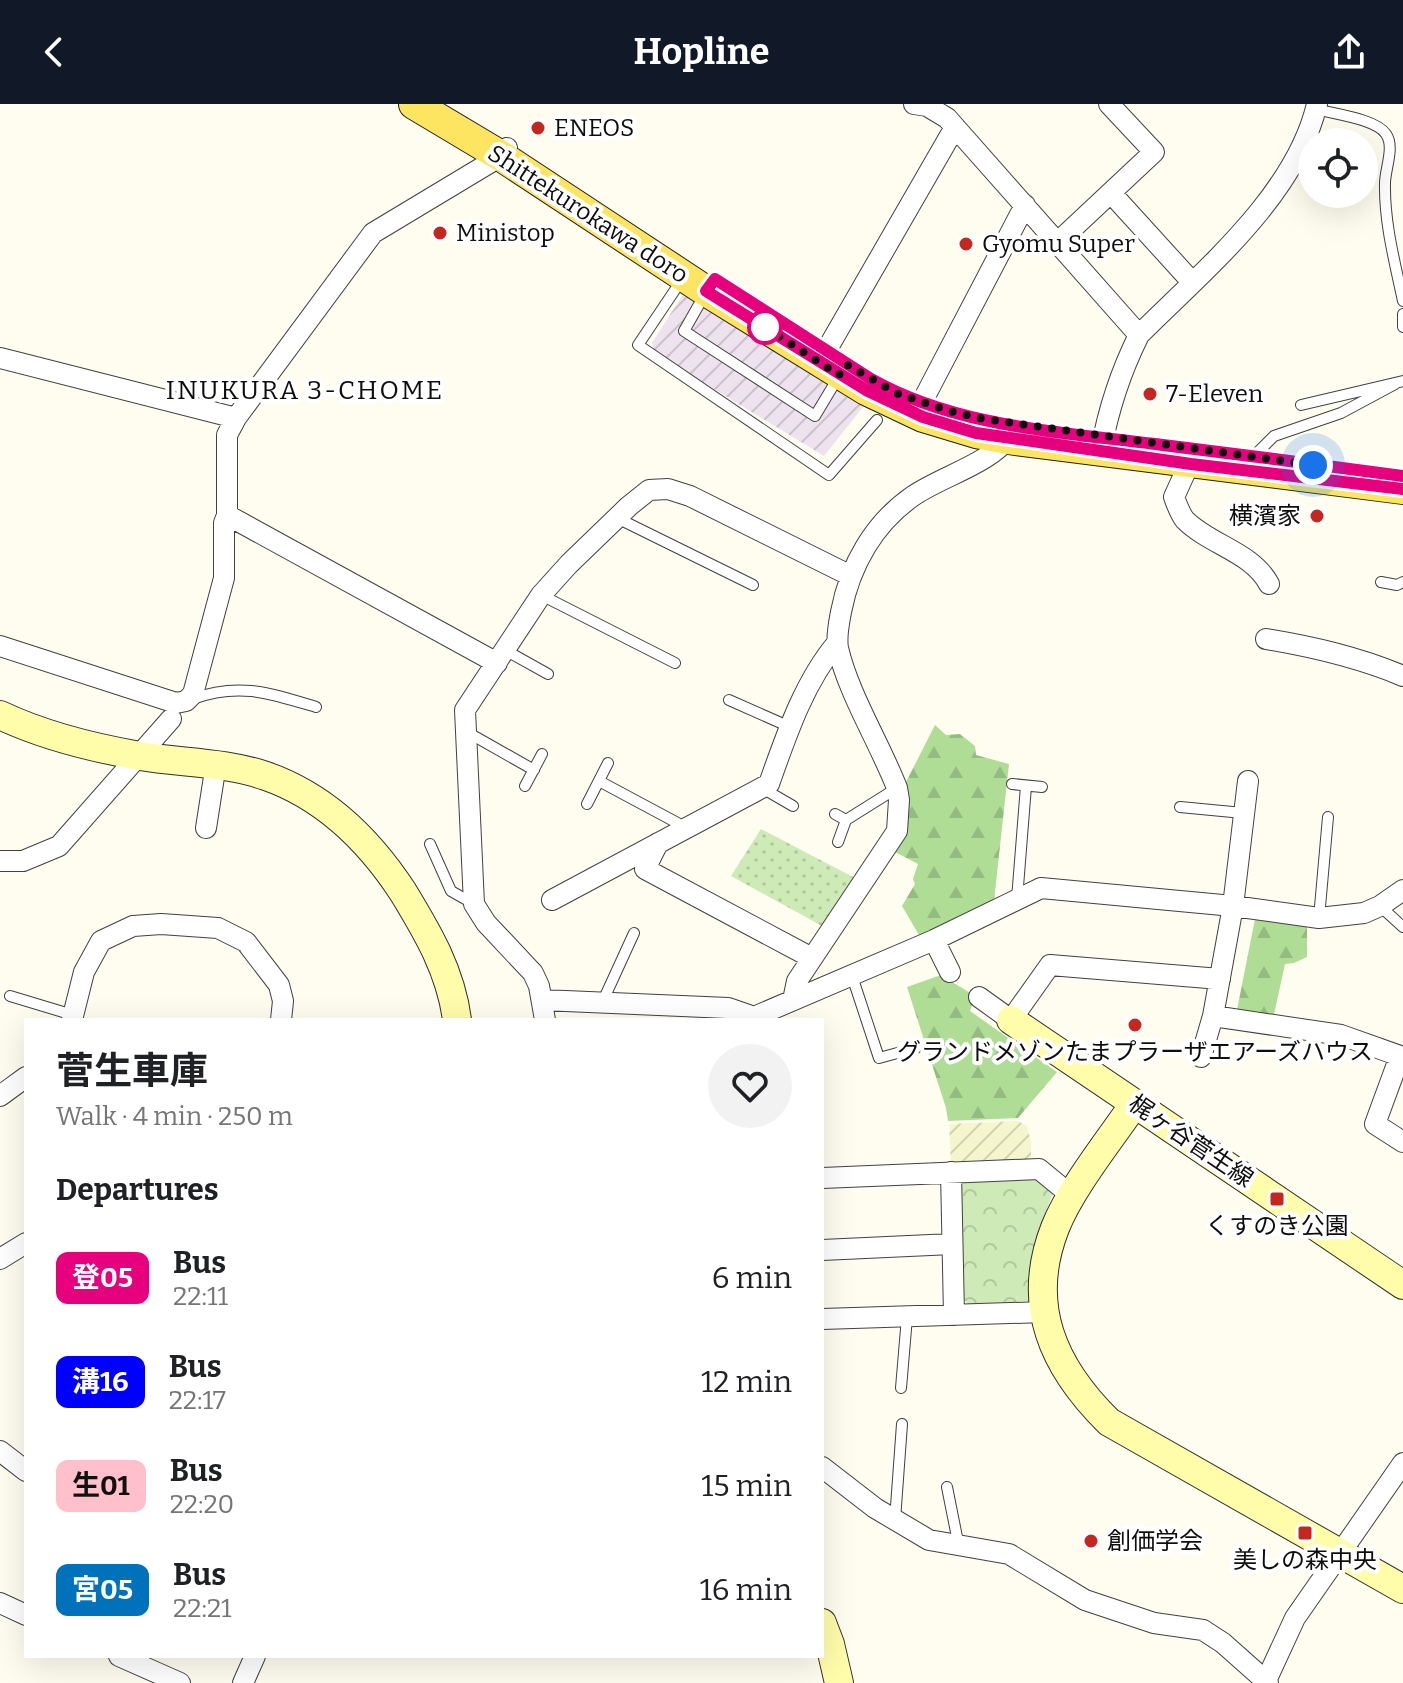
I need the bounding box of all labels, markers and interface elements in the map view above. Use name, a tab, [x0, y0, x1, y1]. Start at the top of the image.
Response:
icon: back	[32, 30, 76, 74]
text: Hopline	[633, 30, 770, 74]
icon: share	[1327, 30, 1371, 74]
place label: ENEOS	[554, 114, 634, 142]
marker: ENEOS	[529, 119, 547, 137]
map controls	[1298, 128, 1378, 208]
button: locate	[1298, 128, 1378, 208]
street label: Shittekurokawa doro	[483, 139, 693, 289]
place label: Ministop	[456, 219, 555, 247]
marker: Ministop	[431, 224, 449, 242]
place label: Gyomu Super	[982, 230, 1135, 258]
marker: Gyomu Super	[957, 235, 975, 253]
unlabelled marker	[748, 310, 782, 344]
district label: INUKURA 3-CHOME	[166, 375, 444, 406]
place label: 7-Eleven	[1166, 380, 1263, 408]
marker: 7-Eleven	[1141, 385, 1159, 403]
your location	[1293, 445, 1333, 485]
place label: 横濱家	[1229, 502, 1301, 530]
marker: 横濱家	[1308, 507, 1326, 525]
marker: グランドメゾンたまプラーザエアーズハウス	[1126, 1016, 1144, 1034]
place label: グランドメゾンたまプラーザエアーズハウス	[897, 1038, 1373, 1066]
button: heart	[708, 1044, 792, 1128]
text: 菅生車庫	[56, 1048, 208, 1094]
street label: 梶ヶ谷菅生線	[1123, 1089, 1259, 1193]
text: Walk · 4 min · 250 m	[56, 1101, 293, 1132]
text: Departures	[56, 1172, 219, 1208]
marker: くすのき公園	[1268, 1190, 1286, 1208]
place label: くすのき公園	[1205, 1212, 1349, 1240]
text: Bus	[173, 1245, 226, 1281]
text: 6 min	[712, 1260, 792, 1296]
text: 登05	[72, 1261, 133, 1294]
text: 22:11	[173, 1281, 228, 1312]
text: Bus	[169, 1349, 222, 1385]
text: 12 min	[701, 1364, 792, 1400]
text: 溝16	[72, 1365, 129, 1398]
text: 22:17	[169, 1385, 226, 1416]
text: Bus	[170, 1453, 223, 1489]
text: 15 min	[701, 1468, 792, 1504]
text: 生01	[72, 1469, 130, 1502]
text: 22:20	[170, 1489, 234, 1520]
marker: 美しの森中央	[1296, 1524, 1314, 1542]
place label: 創価学会	[1107, 1527, 1203, 1555]
marker: 創価学会	[1082, 1532, 1100, 1550]
place label: 美しの森中央	[1233, 1546, 1377, 1574]
text: Bus	[173, 1557, 226, 1593]
text: 16 min	[700, 1572, 792, 1608]
text: 宮05	[72, 1573, 133, 1606]
text: 22:21	[173, 1593, 232, 1624]

